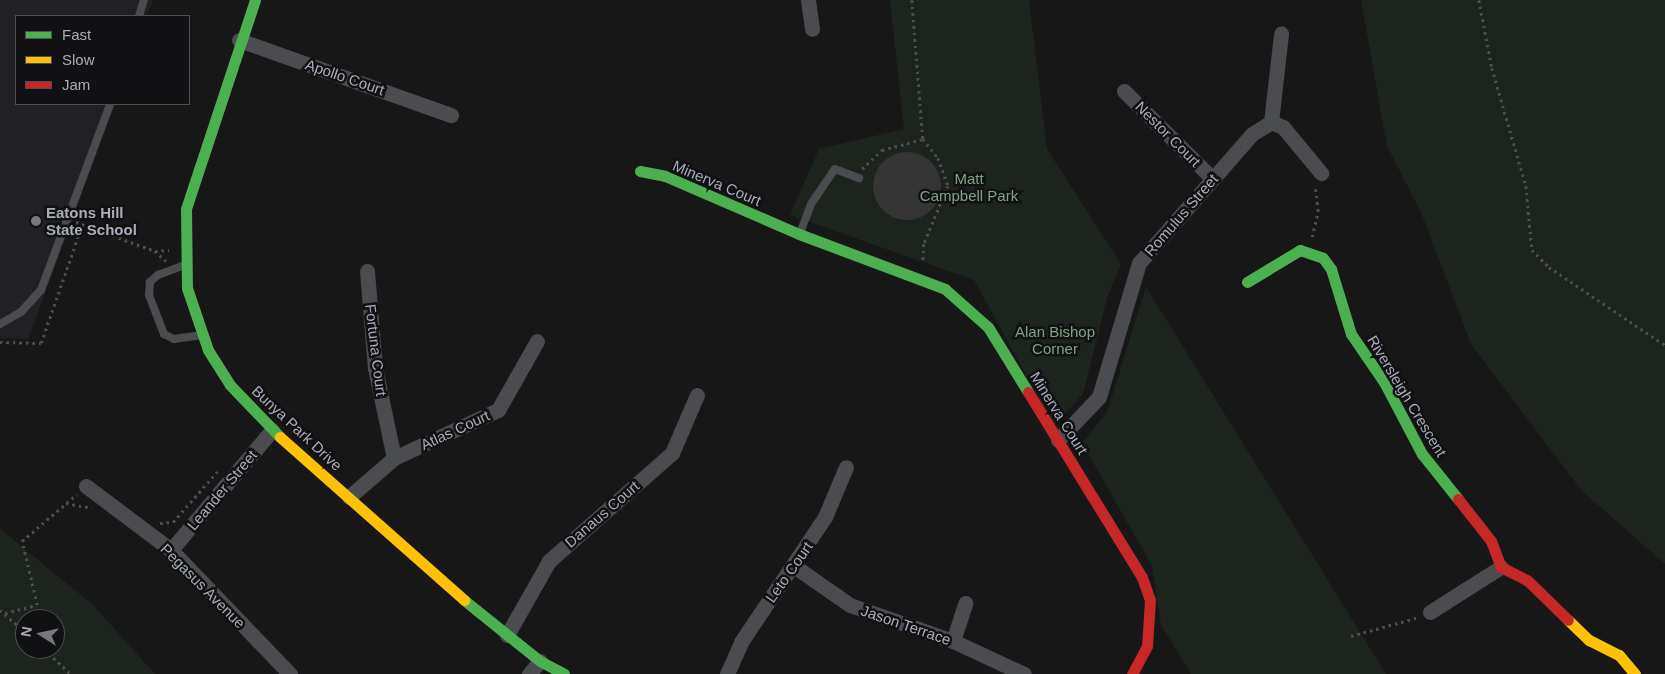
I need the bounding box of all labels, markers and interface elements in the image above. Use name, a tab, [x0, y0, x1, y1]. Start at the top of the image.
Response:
legend	[15, 15, 190, 105]
text: Fast	[62, 26, 91, 43]
text: Slow	[62, 51, 95, 68]
street label: Apollo Court	[303, 55, 387, 99]
text: Jam	[62, 76, 90, 93]
street label: Nestor Court	[1132, 98, 1204, 170]
street label: Minerva Court	[670, 156, 764, 210]
park label: Matt Campbell Park	[920, 169, 1018, 204]
street label: Romulus Street	[1140, 170, 1222, 260]
place label: Eatons Hill State School	[46, 203, 137, 238]
marker: Eatons Hill State School	[30, 215, 42, 227]
street label: Fortuna Court	[361, 303, 391, 397]
park label: Alan Bishop Corner	[1015, 322, 1095, 357]
street label: Riversleigh Crescent	[1364, 332, 1450, 460]
street label: Minerva Court	[1026, 368, 1092, 458]
street label: Bunya Park Drive	[248, 382, 346, 474]
street label: Atlas Court	[418, 406, 492, 454]
street label: Leander Street	[183, 446, 261, 534]
street label: Danaus Court	[561, 477, 643, 551]
street label: Leto Court	[762, 538, 816, 606]
street label: Pegasus Avenue	[157, 540, 249, 632]
street label: Jason Terrace	[859, 601, 953, 649]
north arrow	[15, 609, 65, 659]
text: N	[17, 625, 35, 638]

